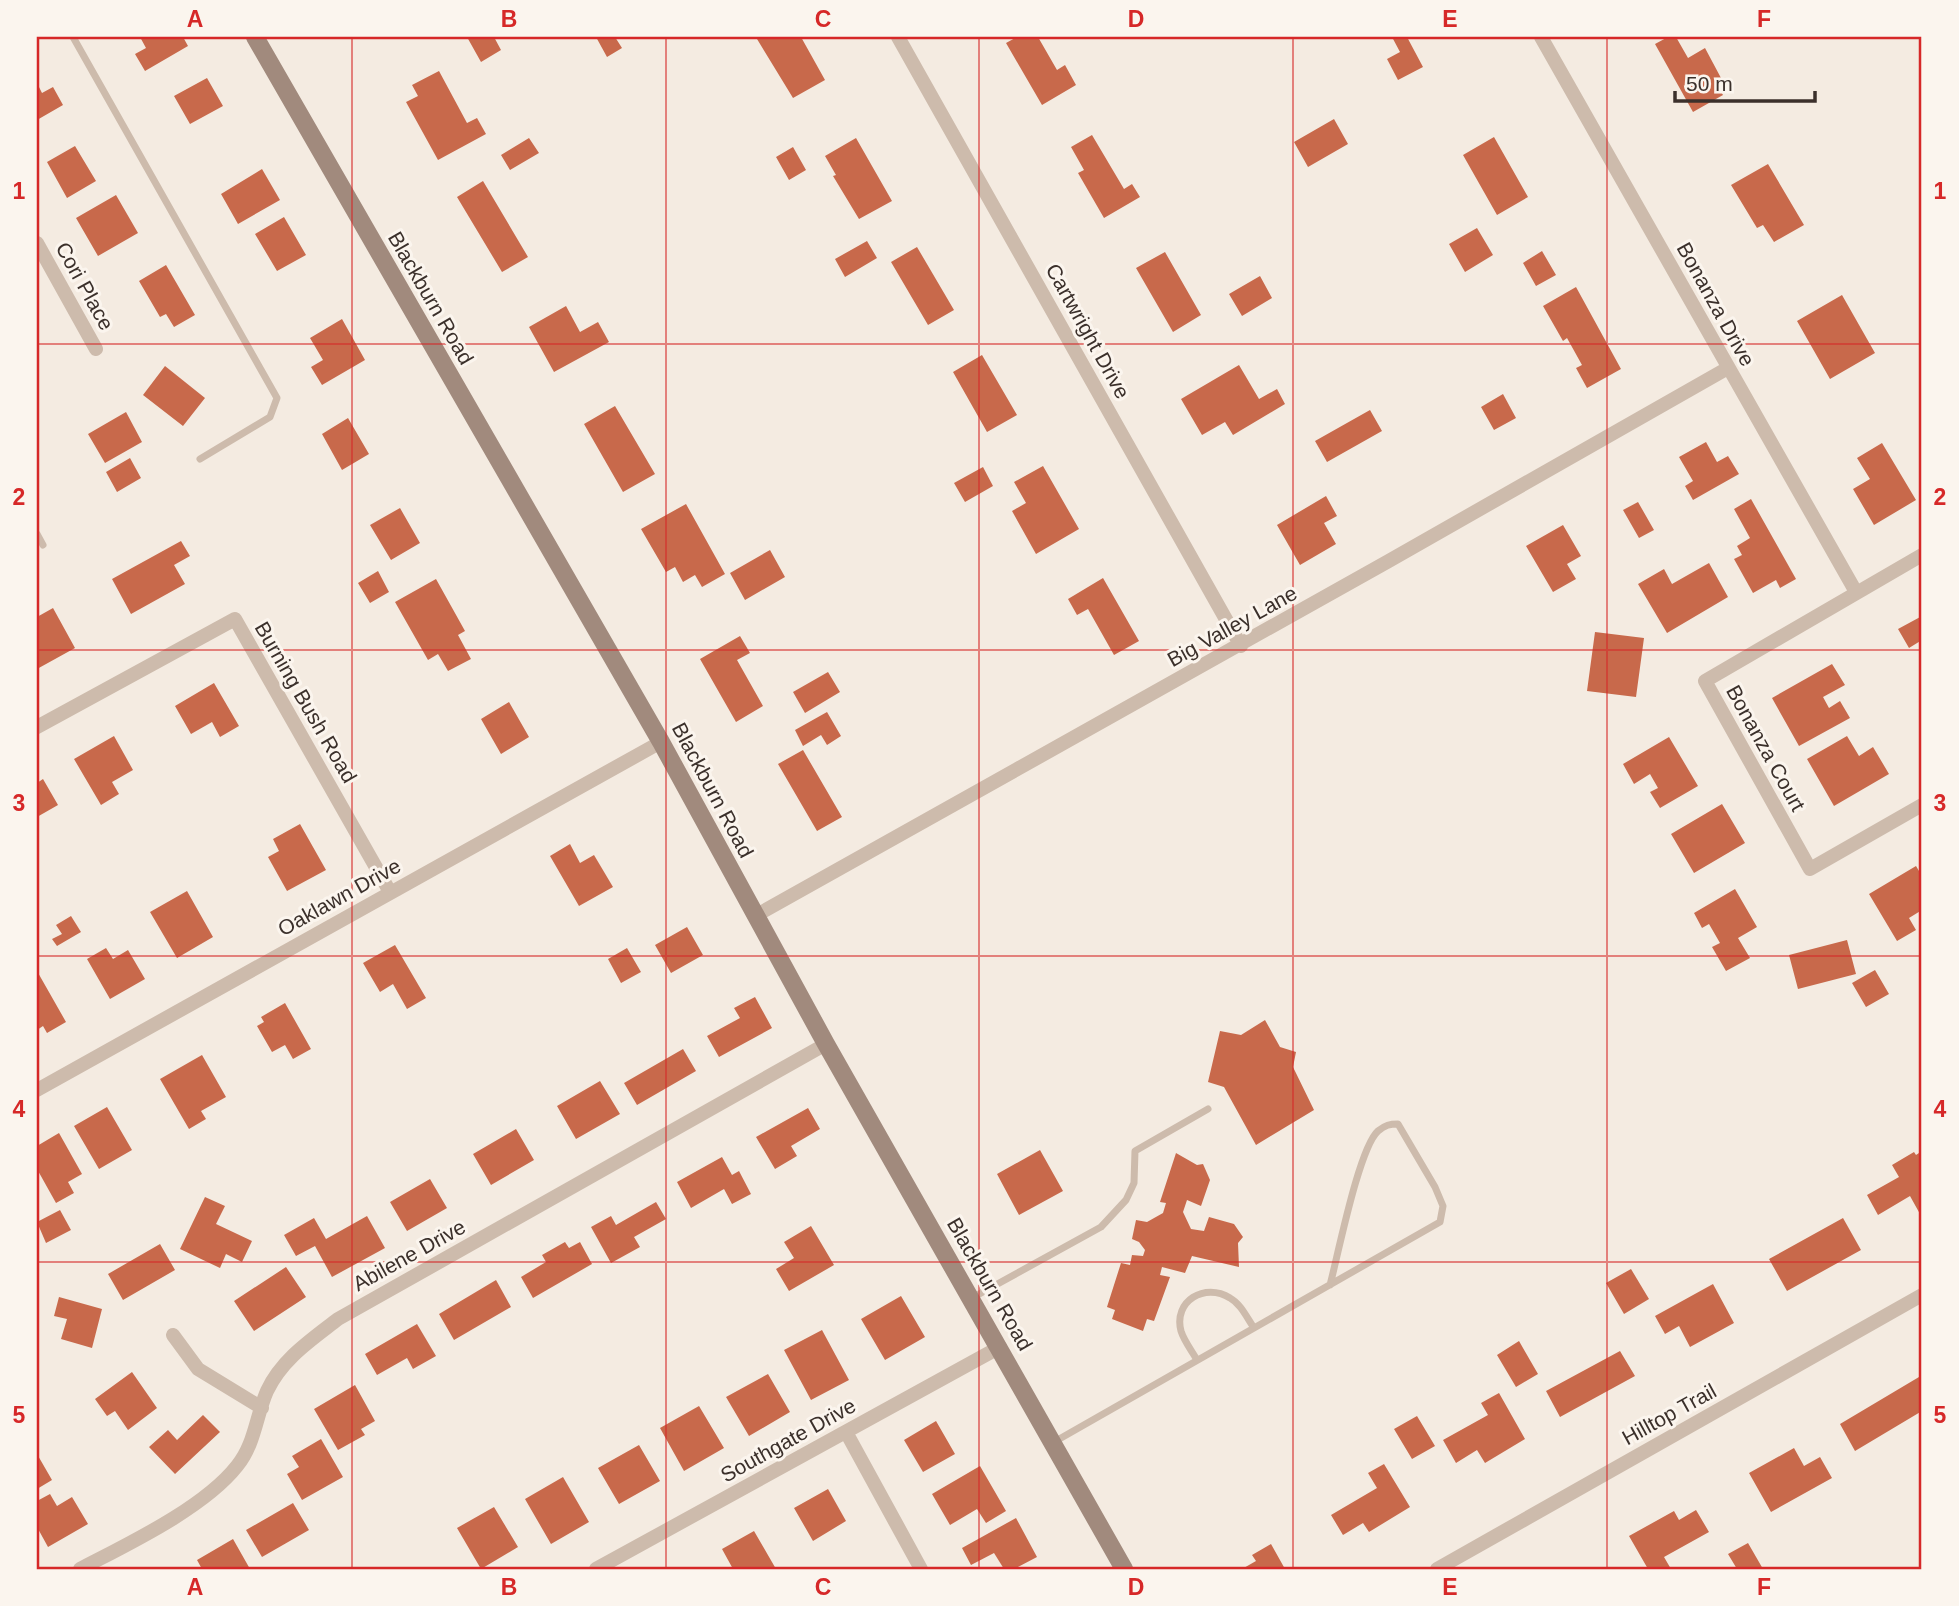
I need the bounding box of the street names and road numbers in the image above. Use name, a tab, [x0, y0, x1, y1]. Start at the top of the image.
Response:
street label: Blackburn Road	[384, 228, 478, 368]
street label: Cori Place	[51, 238, 119, 334]
street label: Bonanza Drive	[1673, 238, 1759, 370]
street label: Cartwright Drive	[1041, 260, 1135, 402]
street label: Big Valley Lane	[1163, 581, 1301, 671]
street label: Burning Bush Road	[251, 617, 361, 787]
street label: Bonanza Court	[1722, 681, 1810, 815]
street label: Blackburn Road	[668, 719, 758, 861]
street label: Oaklawn Drive	[274, 854, 404, 940]
street label: Blackburn Road	[943, 1214, 1037, 1354]
street label: Abilene Drive	[349, 1215, 469, 1295]
street label: Hilltop Trail	[1618, 1379, 1720, 1449]
street label: Southgate Drive	[717, 1393, 859, 1487]

